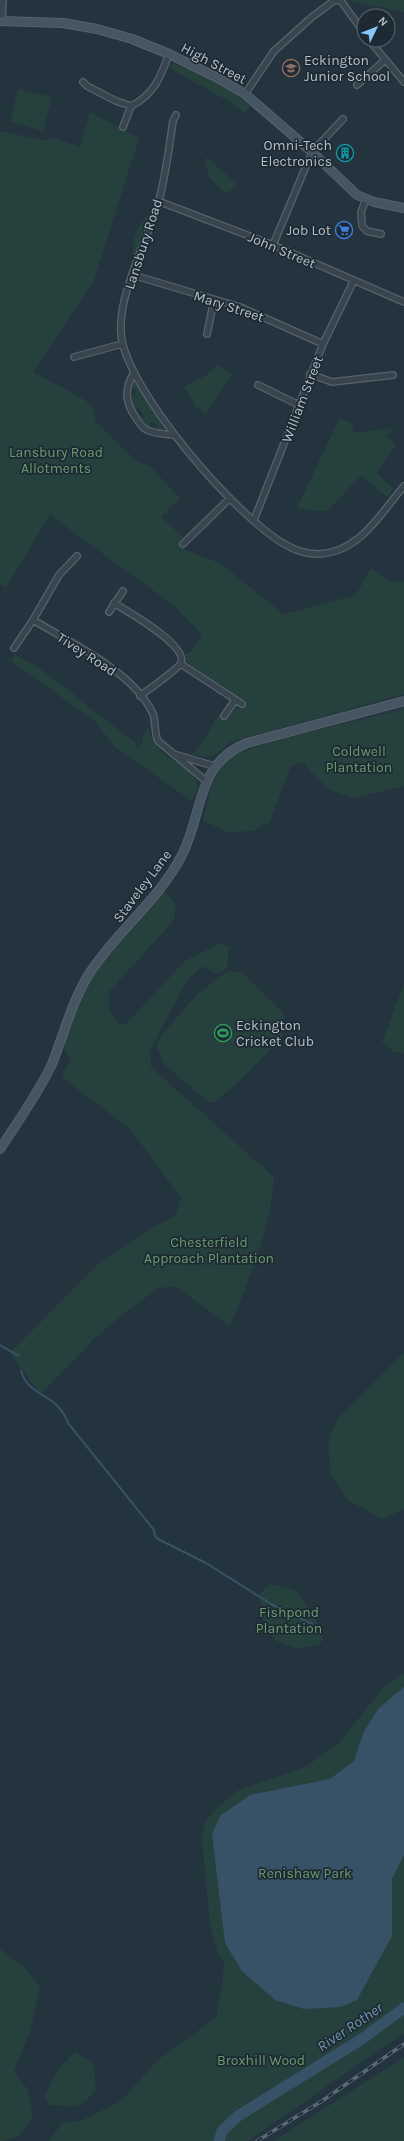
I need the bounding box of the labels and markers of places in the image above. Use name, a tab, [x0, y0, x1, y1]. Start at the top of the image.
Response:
place label: Eckington Junior School	[304, 52, 390, 85]
school or university icon: Eckington Junior School	[281, 58, 301, 78]
place label: Omni-Tech Electronics	[261, 137, 332, 170]
building icon: Omni-Tech Electronics	[335, 143, 355, 163]
supermarket icon: Job Lot	[334, 220, 354, 240]
place label: Job Lot	[287, 222, 331, 239]
place label: Eckington Cricket Club	[236, 1017, 314, 1050]
sports icon: Eckington Cricket Club	[213, 1023, 233, 1043]

